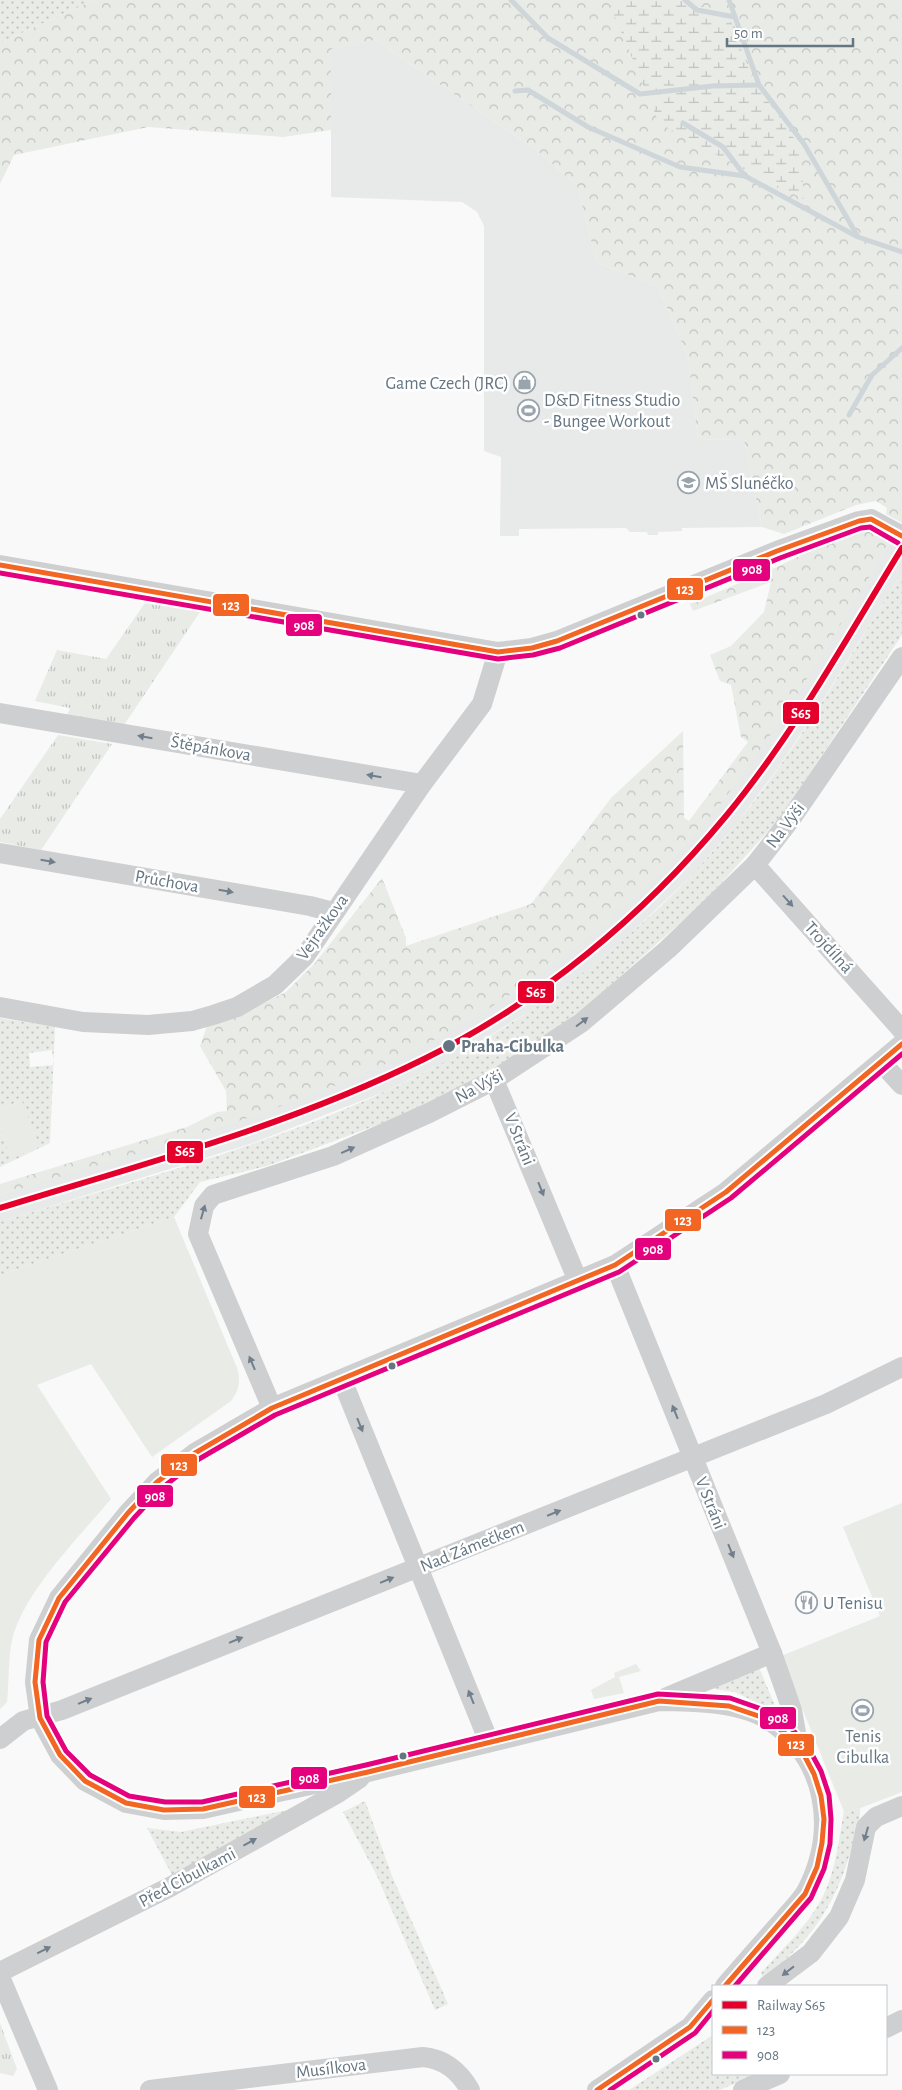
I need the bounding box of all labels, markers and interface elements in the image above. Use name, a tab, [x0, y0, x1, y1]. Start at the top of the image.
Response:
scale bar	[727, 15, 853, 47]
text: 50 m	[734, 26, 763, 41]
shop icon: Game Czech (JRC)	[513, 371, 537, 395]
place label: Game Czech (JRC)	[385, 375, 509, 393]
place label: D&D Fitness Studio - Bungee Workout	[544, 392, 681, 431]
sports icon: D&D Fitness Studio - Bungee Workout	[516, 398, 540, 422]
school or university icon: MŠ Slunéčko	[677, 471, 701, 495]
place label: MŠ Slunéčko	[705, 472, 794, 493]
line badge: 908	[732, 558, 771, 582]
text: 908	[742, 563, 763, 577]
line badge: 123	[666, 577, 704, 601]
text: 123	[676, 583, 694, 597]
line badge: 123	[212, 593, 250, 617]
text: 123	[222, 599, 240, 613]
unlabelled marker	[636, 610, 646, 620]
line badge: 908	[285, 613, 323, 637]
text: 908	[294, 619, 315, 633]
line badge: S65	[782, 701, 820, 725]
text: S65	[791, 707, 811, 721]
street label: Štěpánkova	[169, 730, 253, 765]
one-way arrow	[137, 732, 153, 740]
one-way arrow	[366, 772, 382, 780]
street label: Na Výši	[763, 800, 808, 852]
one-way arrow	[40, 857, 56, 865]
street label: Průchova	[133, 868, 200, 896]
one-way arrow	[218, 888, 234, 896]
street label: Vejražkova	[294, 891, 352, 964]
one-way arrow	[782, 894, 794, 906]
street label: Trojdílná	[801, 918, 856, 977]
line badge: S65	[517, 980, 555, 1004]
text: S65	[526, 986, 546, 1000]
one-way arrow	[575, 1017, 589, 1027]
marker: Praha-Cibulka	[441, 1038, 457, 1054]
place label: Praha-Cibulka	[461, 1038, 564, 1056]
street label: Na Výši	[452, 1067, 506, 1107]
street label: V Stráni	[500, 1111, 538, 1168]
line badge: S65	[166, 1140, 204, 1164]
text: S65	[175, 1145, 195, 1159]
one-way arrow	[341, 1145, 355, 1153]
one-way arrow	[537, 1182, 545, 1197]
one-way arrow	[199, 1205, 207, 1220]
line badge: 123	[664, 1208, 702, 1232]
text: 123	[674, 1214, 692, 1228]
line badge: 908	[634, 1237, 672, 1261]
text: 908	[643, 1243, 664, 1257]
one-way arrow	[248, 1356, 256, 1370]
unlabelled marker	[387, 1361, 397, 1371]
one-way arrow	[670, 1405, 678, 1419]
one-way arrow	[357, 1418, 365, 1432]
line badge: 123	[160, 1453, 198, 1477]
text: 123	[170, 1459, 188, 1473]
street label: V Stráni	[691, 1475, 729, 1532]
line badge: 908	[136, 1484, 174, 1508]
text: 908	[145, 1490, 166, 1504]
one-way arrow	[547, 1509, 562, 1517]
street label: Nad Zámečkem	[418, 1518, 527, 1576]
one-way arrow	[727, 1544, 735, 1559]
one-way arrow	[380, 1576, 395, 1584]
restaurant icon: U Tenisu	[795, 1591, 819, 1615]
place label: U Tenisu	[823, 1595, 883, 1613]
one-way arrow	[229, 1636, 243, 1644]
one-way arrow	[466, 1690, 474, 1704]
one-way arrow	[78, 1696, 93, 1704]
sports icon: Tenis Cibulka	[851, 1699, 875, 1723]
line badge: 908	[759, 1706, 797, 1730]
text: 908	[768, 1712, 789, 1726]
place label: Tenis Cibulka	[837, 1728, 889, 1767]
line badge: 123	[777, 1733, 815, 1757]
text: 123	[787, 1738, 805, 1752]
unlabelled marker	[398, 1751, 408, 1761]
line badge: 908	[290, 1766, 328, 1790]
text: 908	[299, 1772, 320, 1786]
line badge: 123	[238, 1785, 276, 1809]
text: 123	[248, 1791, 266, 1805]
one-way arrow	[861, 1826, 869, 1841]
one-way arrow	[243, 1838, 256, 1847]
street label: Před Cibulkami	[136, 1845, 239, 1911]
one-way arrow	[36, 1946, 51, 1954]
one-way arrow	[782, 1965, 795, 1976]
legend	[712, 1985, 887, 2075]
text: Railway S65	[757, 1998, 825, 2013]
text: 123	[757, 2023, 775, 2038]
text: 908	[757, 2048, 779, 2063]
unlabelled marker	[651, 2054, 661, 2064]
street label: Musílkova	[295, 2056, 367, 2082]

